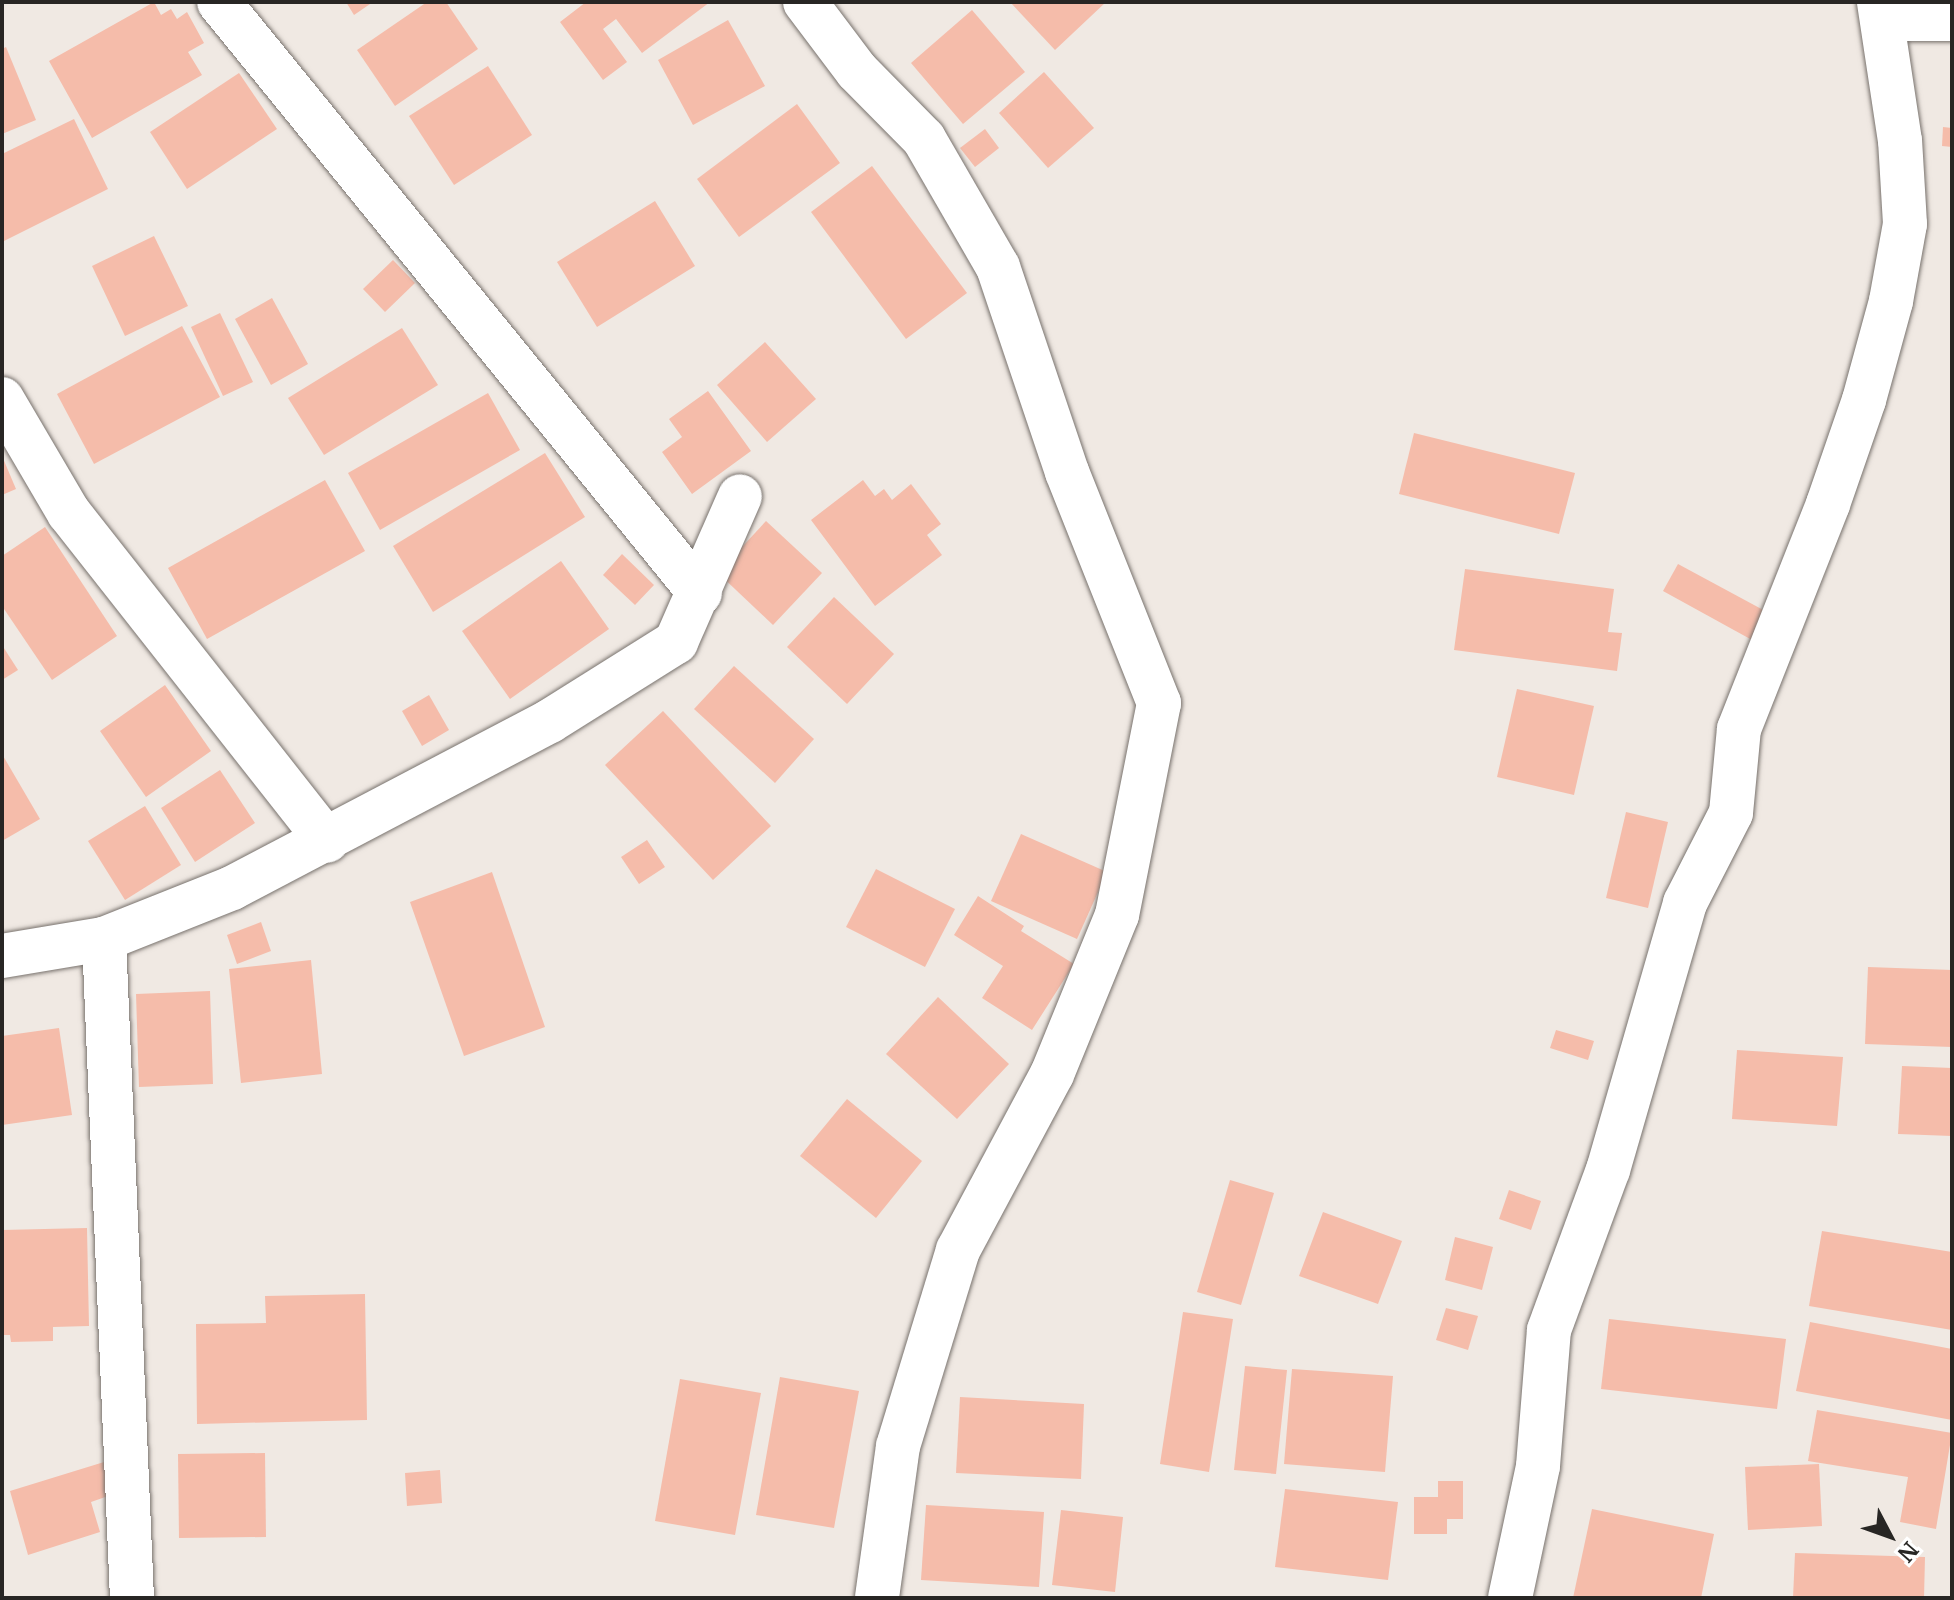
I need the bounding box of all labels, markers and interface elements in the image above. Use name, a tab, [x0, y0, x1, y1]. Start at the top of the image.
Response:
north arrow	[1850, 1496, 1930, 1576]
text: N	[1892, 1536, 1924, 1567]

